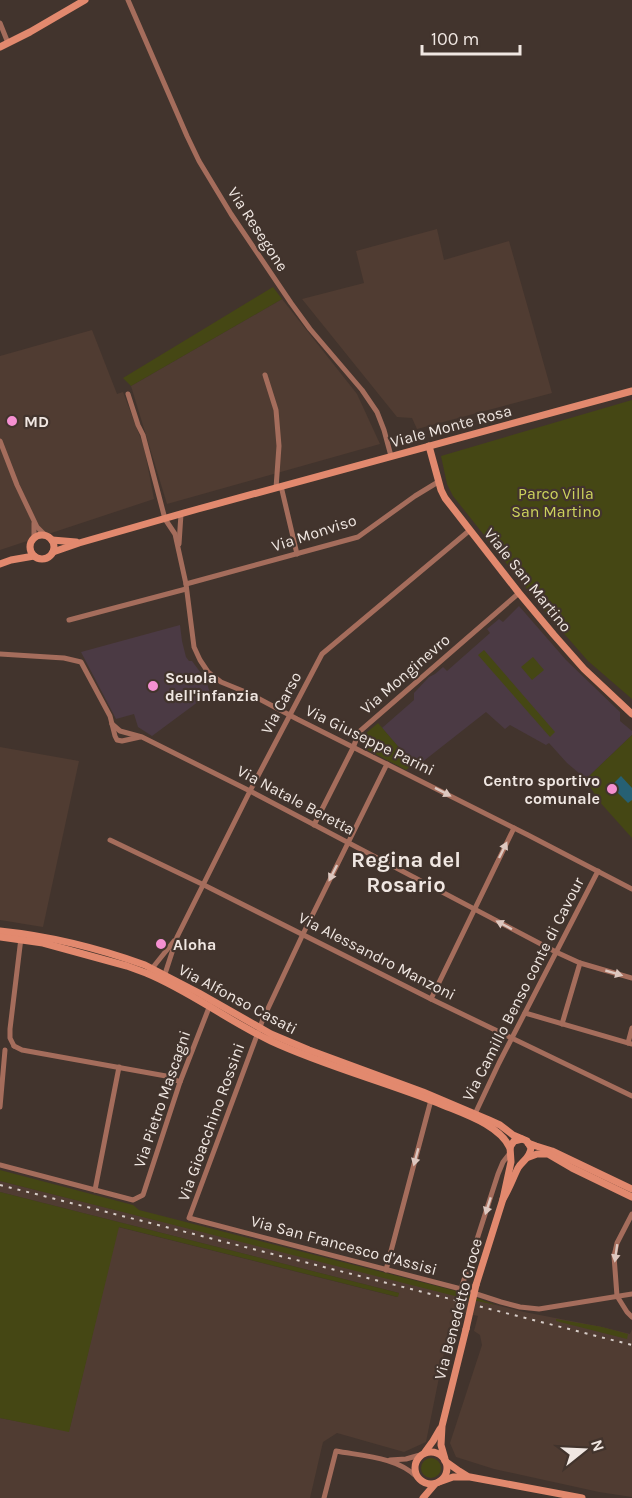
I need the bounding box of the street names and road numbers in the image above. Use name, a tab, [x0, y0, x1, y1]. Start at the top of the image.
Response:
street label: Via Resegone	[224, 183, 292, 275]
street label: Viale Monte Rosa	[388, 401, 514, 451]
street label: Via Monviso	[269, 510, 359, 556]
street label: Viale San Martino	[480, 524, 576, 636]
street label: Via Monginevro	[356, 630, 454, 718]
street label: Via Carso	[257, 669, 305, 737]
street label: Via Giuseppe Parini	[302, 701, 438, 779]
street label: Via Natale Beretta	[234, 761, 358, 839]
street label: Via Camillo Benso conte di Cavour	[458, 874, 588, 1104]
street label: Via Alessandro Manzoni	[295, 908, 459, 1004]
street label: Via Alfonso Casati	[175, 960, 301, 1038]
street label: Via Pietro Mascagni	[130, 1028, 194, 1170]
street label: Via Gioacchino Rossini	[174, 1040, 248, 1204]
street label: Via San Francesco d'Assisi	[249, 1211, 439, 1279]
street label: Via Benedetto Croce	[430, 1236, 486, 1382]

